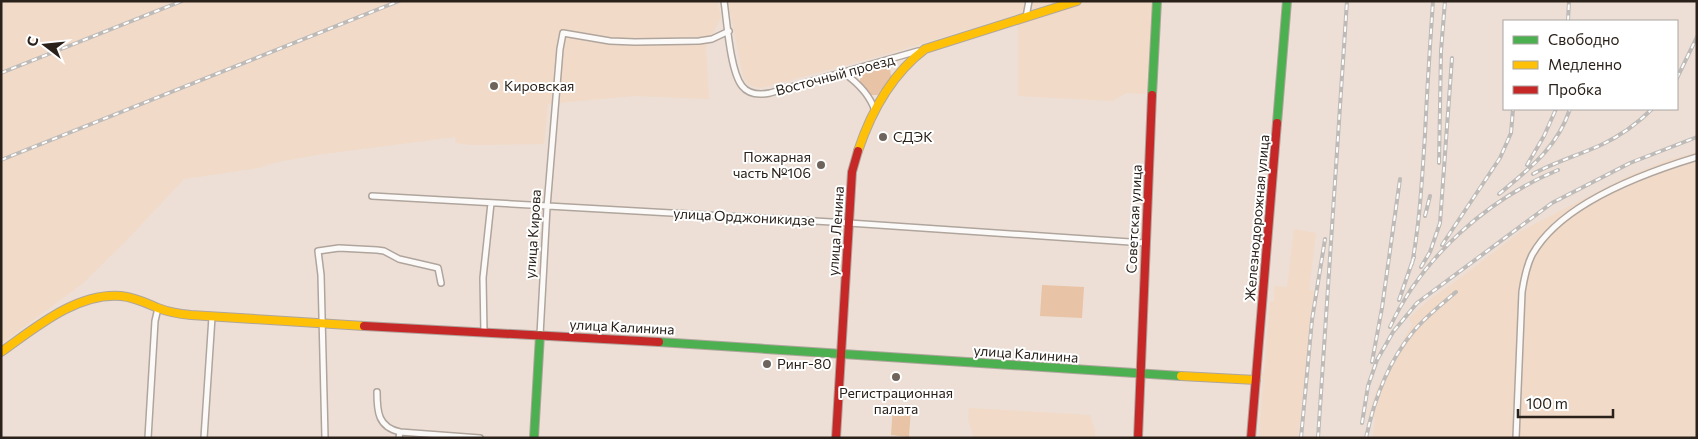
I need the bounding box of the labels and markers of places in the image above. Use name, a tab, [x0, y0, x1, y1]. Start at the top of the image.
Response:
place label: Кировская	[504, 77, 574, 94]
marker: Кировская	[488, 80, 500, 92]
place label: СДЭК	[893, 128, 933, 145]
marker: СДЭК	[877, 131, 889, 143]
place label: Пожарная часть №106	[733, 148, 811, 181]
marker: Пожарная часть №106	[815, 159, 827, 171]
place label: Ринг-80	[777, 355, 831, 372]
marker: Ринг-80	[761, 358, 773, 370]
marker: Регистрационная палата	[890, 371, 902, 383]
place label: Регистрационная палата	[839, 384, 953, 417]

